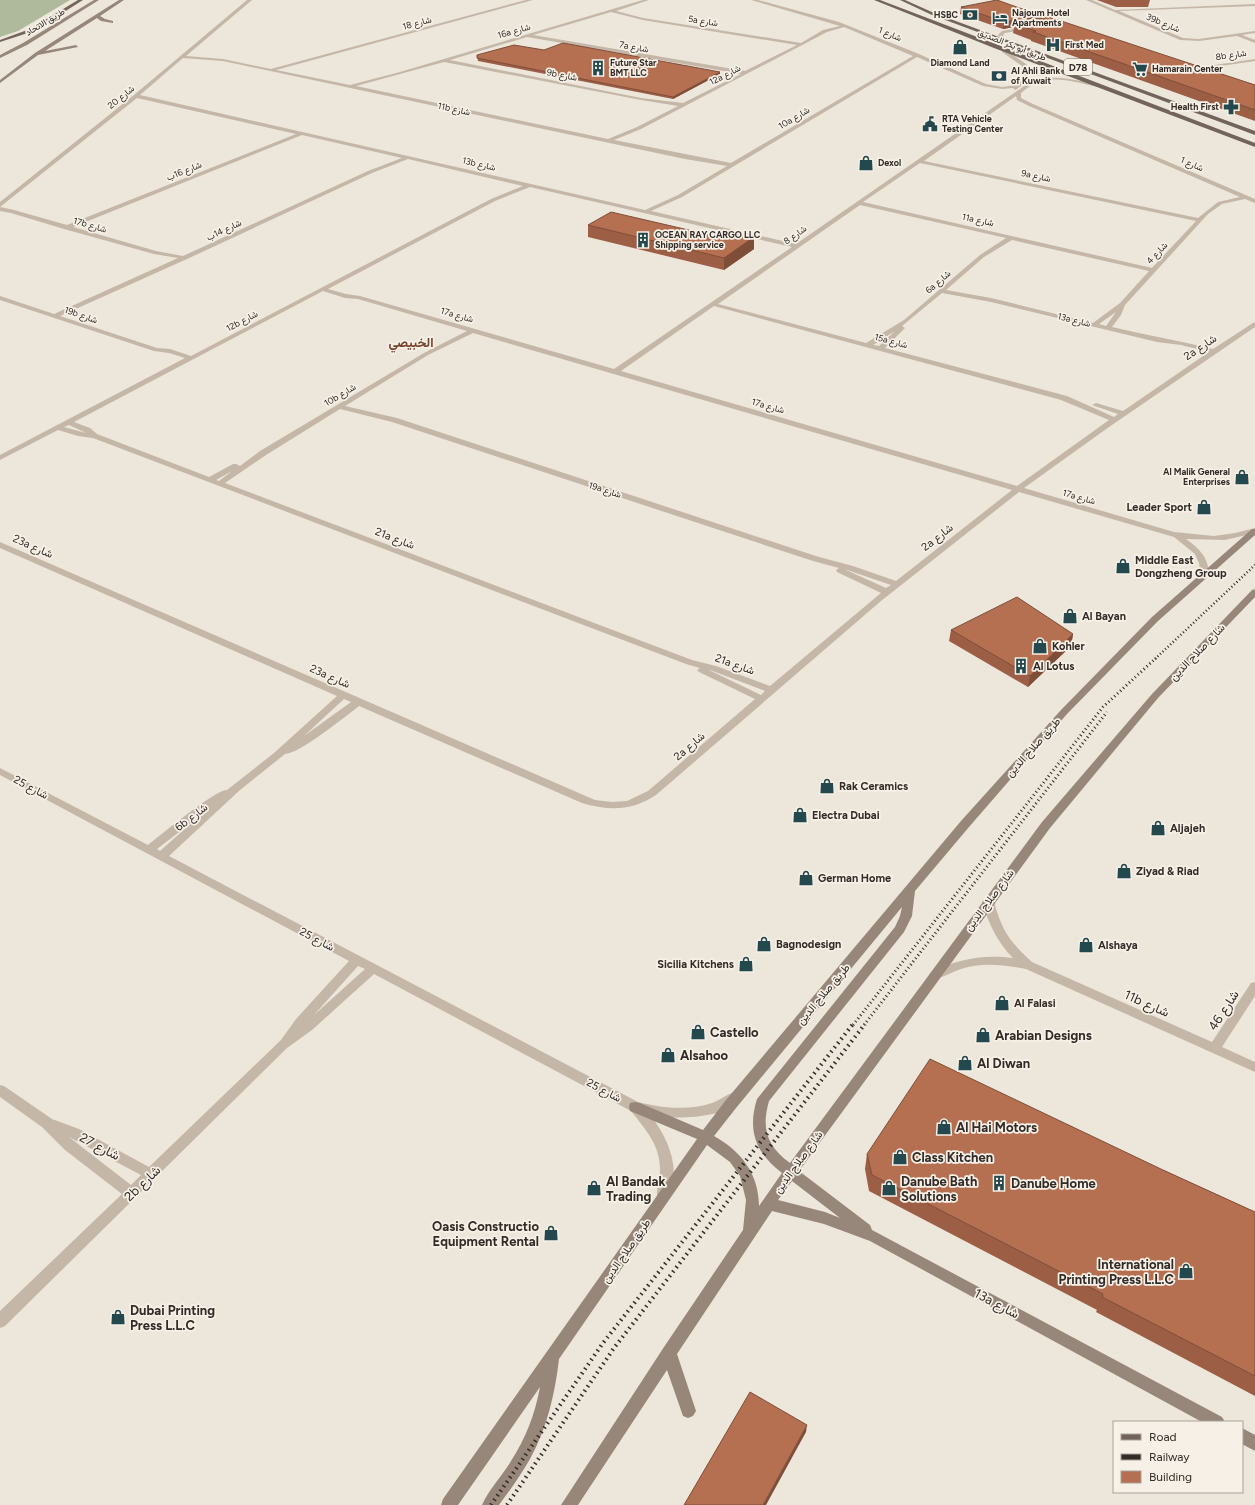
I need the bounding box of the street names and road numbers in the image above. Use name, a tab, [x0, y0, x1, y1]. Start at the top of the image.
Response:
street label: طريق الاتحاد	[23, 5, 67, 38]
street label: 39b شارع	[1144, 11, 1182, 35]
street label: شارع 18	[401, 13, 433, 33]
street label: 5a شارع	[687, 13, 719, 29]
street label: 16a شارع	[496, 21, 532, 41]
street label: شارع 1	[877, 24, 903, 44]
street label: طريق أبو بكر الصديق	[976, 26, 1048, 64]
street label: 7a شارع	[618, 39, 650, 55]
street label: 8b شارع	[1215, 47, 1247, 63]
road number: D78	[1064, 59, 1092, 75]
street label: 12a شارع	[707, 62, 743, 88]
street label: 9b شارع	[546, 66, 578, 84]
street label: شارع 20	[105, 83, 137, 111]
street label: 11b شارع	[437, 100, 471, 118]
street label: 10a شارع	[776, 104, 812, 132]
street label: 13b شارع	[461, 154, 497, 174]
street label: شارع 1	[1179, 154, 1205, 174]
street label: شارع 16ب	[165, 159, 203, 183]
street label: 9a شارع	[1020, 167, 1052, 185]
street label: 11a شارع	[961, 211, 995, 229]
street label: 17b شارع	[72, 215, 108, 235]
street label: شارع 14ب	[204, 217, 244, 243]
street label: شارع 8	[781, 223, 809, 247]
street label: شارع 4	[1144, 239, 1170, 267]
street label: 6a شارع	[923, 268, 953, 296]
street label: 19b شارع	[63, 304, 99, 326]
street label: 17a شارع	[439, 305, 475, 325]
street label: 12b شارع	[224, 308, 260, 334]
street label: 13a شارع	[1056, 310, 1092, 330]
street label: 15a شارع	[873, 331, 909, 351]
street label: 2a شارع	[1181, 332, 1220, 364]
street label: 10b شارع	[322, 381, 358, 409]
street label: 17a شارع	[750, 396, 786, 416]
street label: 19a شارع	[587, 479, 623, 501]
street label: 17a شارع	[1061, 487, 1097, 507]
street label: 2a شارع	[919, 521, 957, 555]
street label: 21a شارع	[373, 525, 417, 553]
street label: 23a شارع	[10, 532, 55, 562]
street label: شارع صلاح الدين	[1167, 621, 1229, 684]
street label: 21a شارع	[713, 651, 757, 679]
street label: 23a شارع	[307, 662, 352, 692]
street label: طريق صلاح الدين	[1003, 715, 1064, 780]
street label: 2a شارع	[671, 729, 708, 764]
street label: شارع 25	[11, 773, 51, 803]
street label: 6b شارع	[172, 801, 211, 835]
street label: شارع صلاح الدين	[962, 867, 1018, 934]
street label: شارع 25	[297, 925, 337, 955]
street label: طريق صلاح الدين	[794, 961, 853, 1028]
street label: 11b شارع	[1121, 987, 1172, 1022]
street label: شارع 46	[1205, 987, 1244, 1034]
street label: شارع 25	[584, 1076, 624, 1106]
street label: شارع صلاح الدين	[771, 1128, 826, 1197]
street label: شارع 27	[76, 1130, 123, 1165]
street label: 2b شارع	[121, 1163, 165, 1206]
street label: طريق صلاح الدين	[600, 1217, 654, 1286]
street label: 13a شارع	[971, 1285, 1022, 1323]

